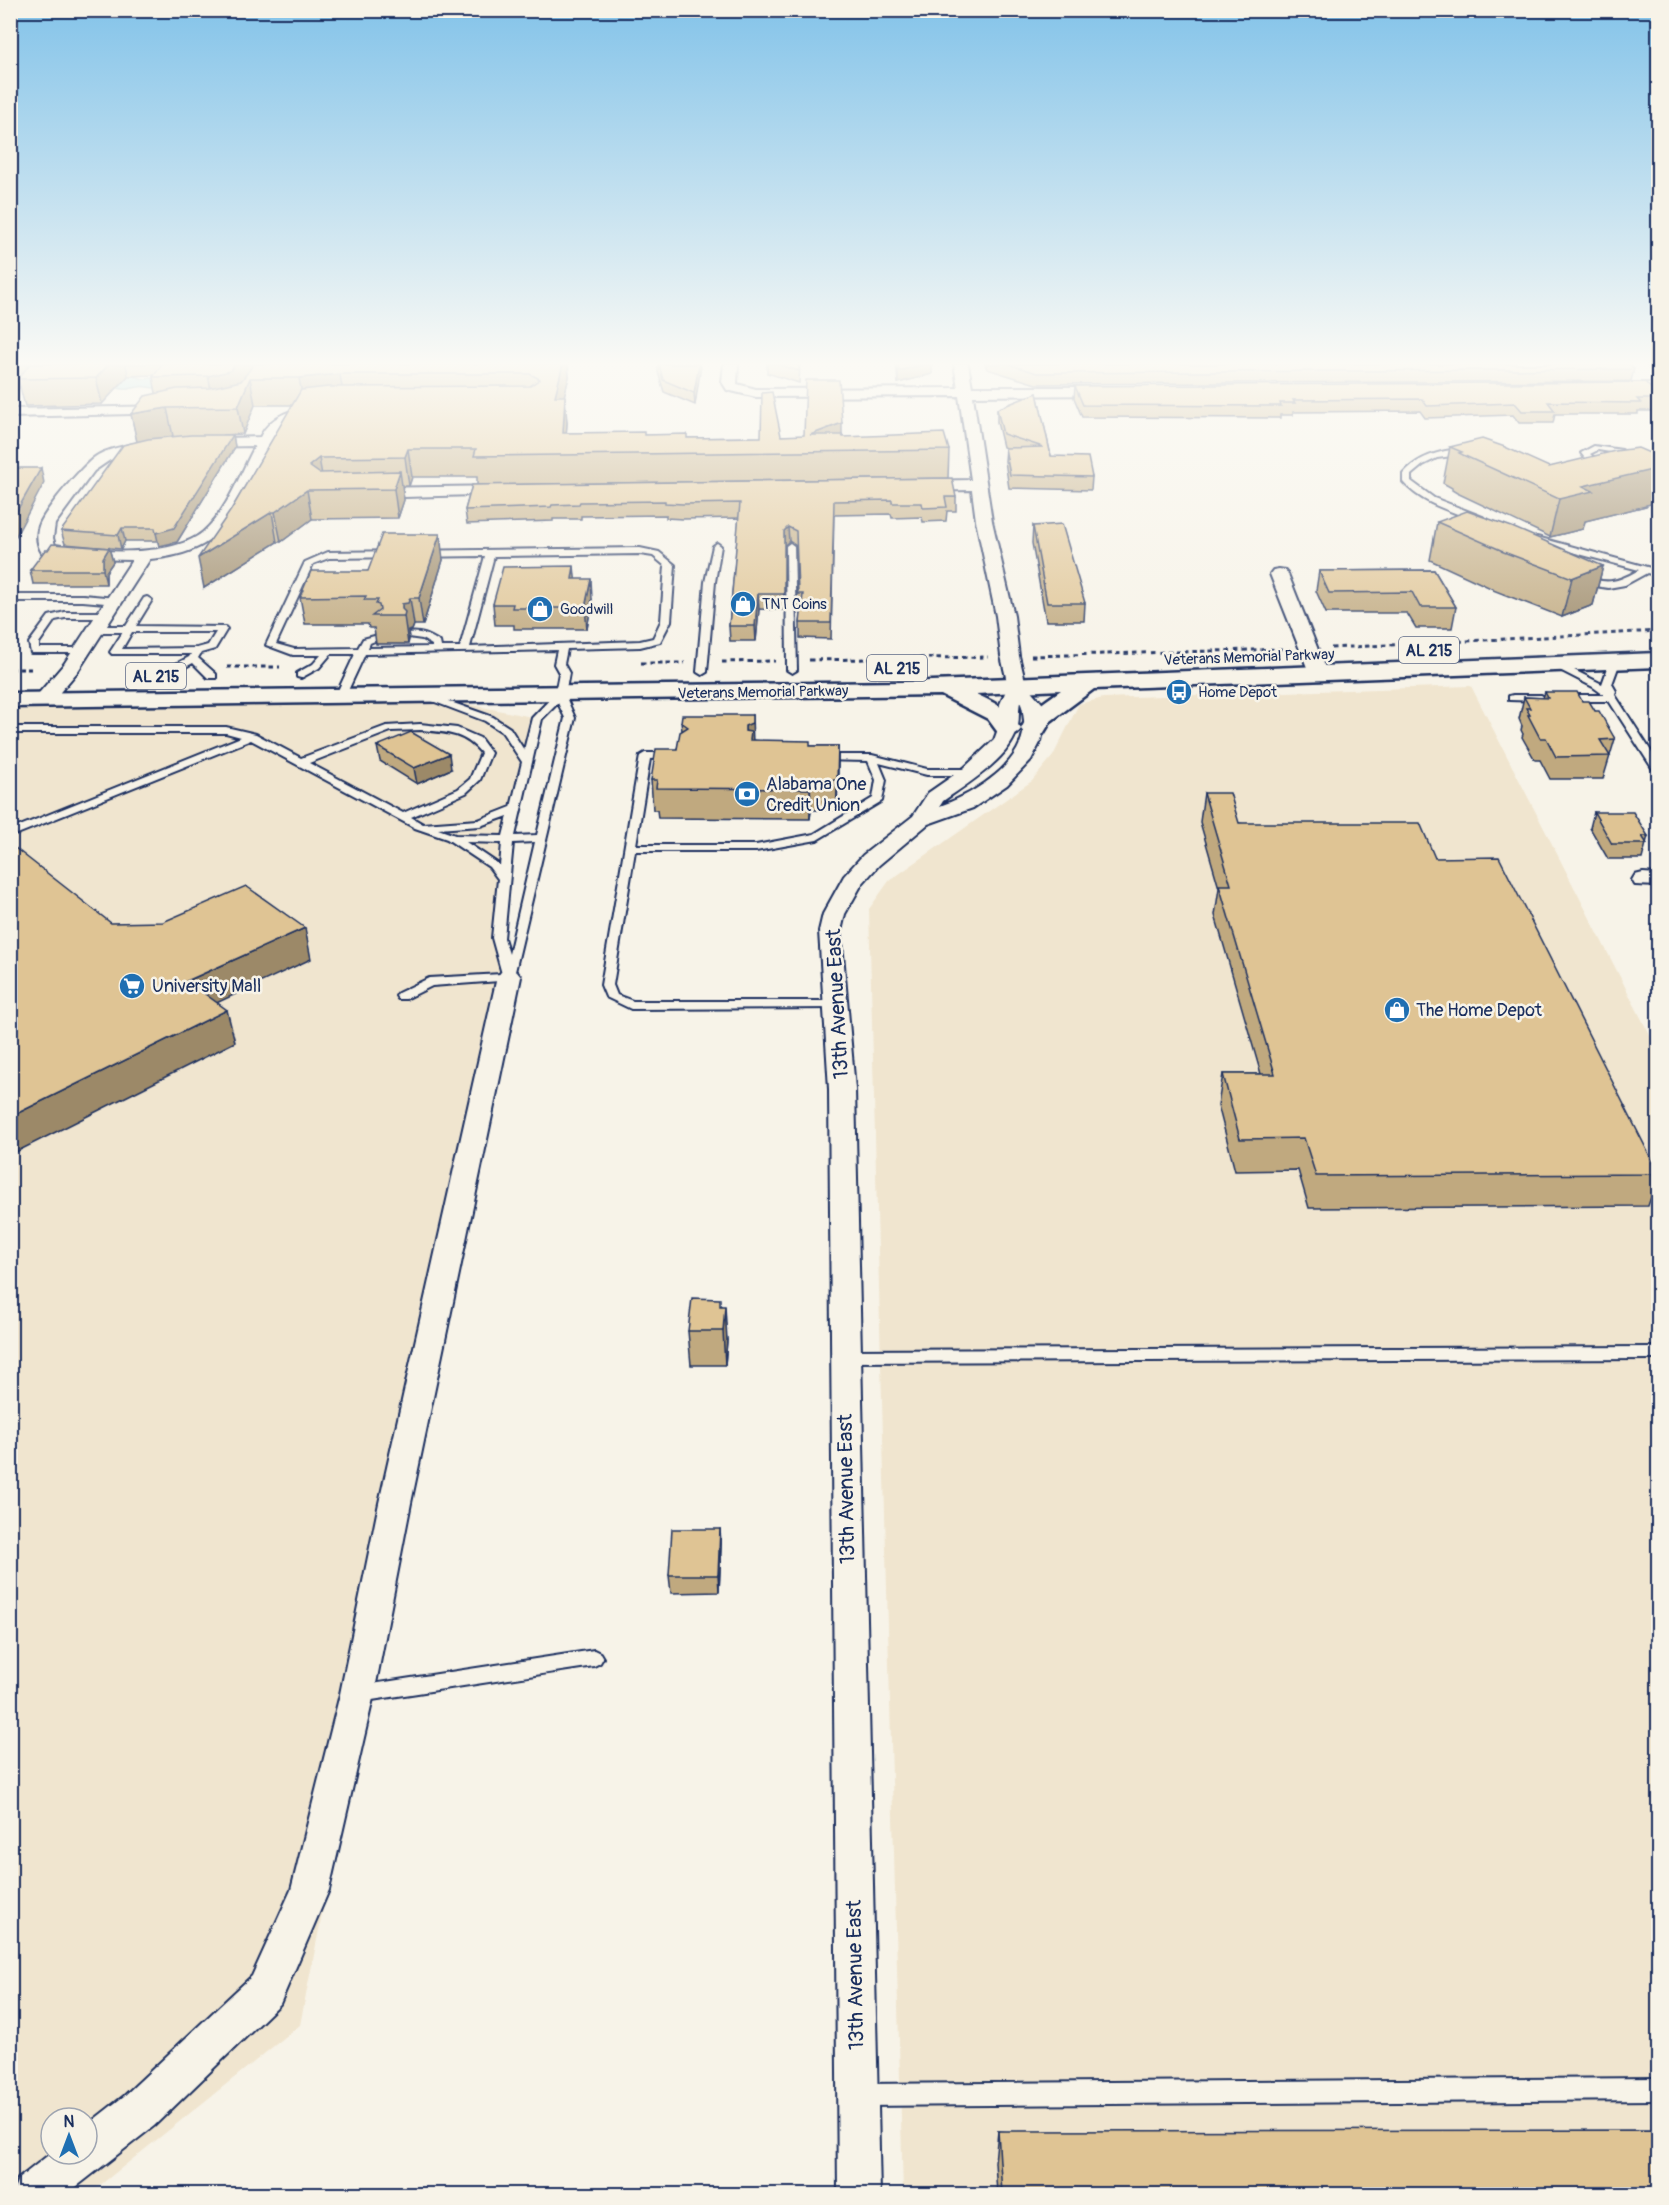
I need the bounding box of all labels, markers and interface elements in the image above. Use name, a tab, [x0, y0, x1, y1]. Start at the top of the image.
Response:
shop icon: TNT Coins	[728, 589, 758, 619]
shop icon: Goodwill	[525, 594, 555, 624]
place label: TNT Coins	[762, 595, 827, 614]
place label: Goodwill	[560, 600, 613, 619]
road number: AL 215	[1399, 637, 1459, 663]
street label: Veterans Memorial Parkway	[1163, 645, 1335, 670]
road number: AL 215	[867, 655, 927, 681]
road number: AL 215	[126, 663, 186, 689]
bus stop icon: Home Depot	[1164, 677, 1194, 707]
street label: Veterans Memorial Parkway	[677, 682, 849, 703]
place label: Home Depot	[1198, 683, 1278, 702]
place label: Alabama One Credit Union	[766, 773, 866, 817]
bank icon: Alabama One Credit Union	[732, 779, 762, 809]
street label: 13th Avenue East	[820, 928, 855, 1080]
supermarket icon: University Mall	[117, 971, 147, 1001]
place label: University Mall	[152, 975, 261, 998]
shop icon: The Home Depot	[1382, 995, 1412, 1025]
place label: The Home Depot	[1416, 999, 1543, 1022]
street label: 13th Avenue East	[832, 1413, 861, 1564]
street label: 13th Avenue East	[841, 1899, 870, 2050]
north arrow	[39, 2106, 99, 2166]
text: N	[64, 2112, 75, 2132]

